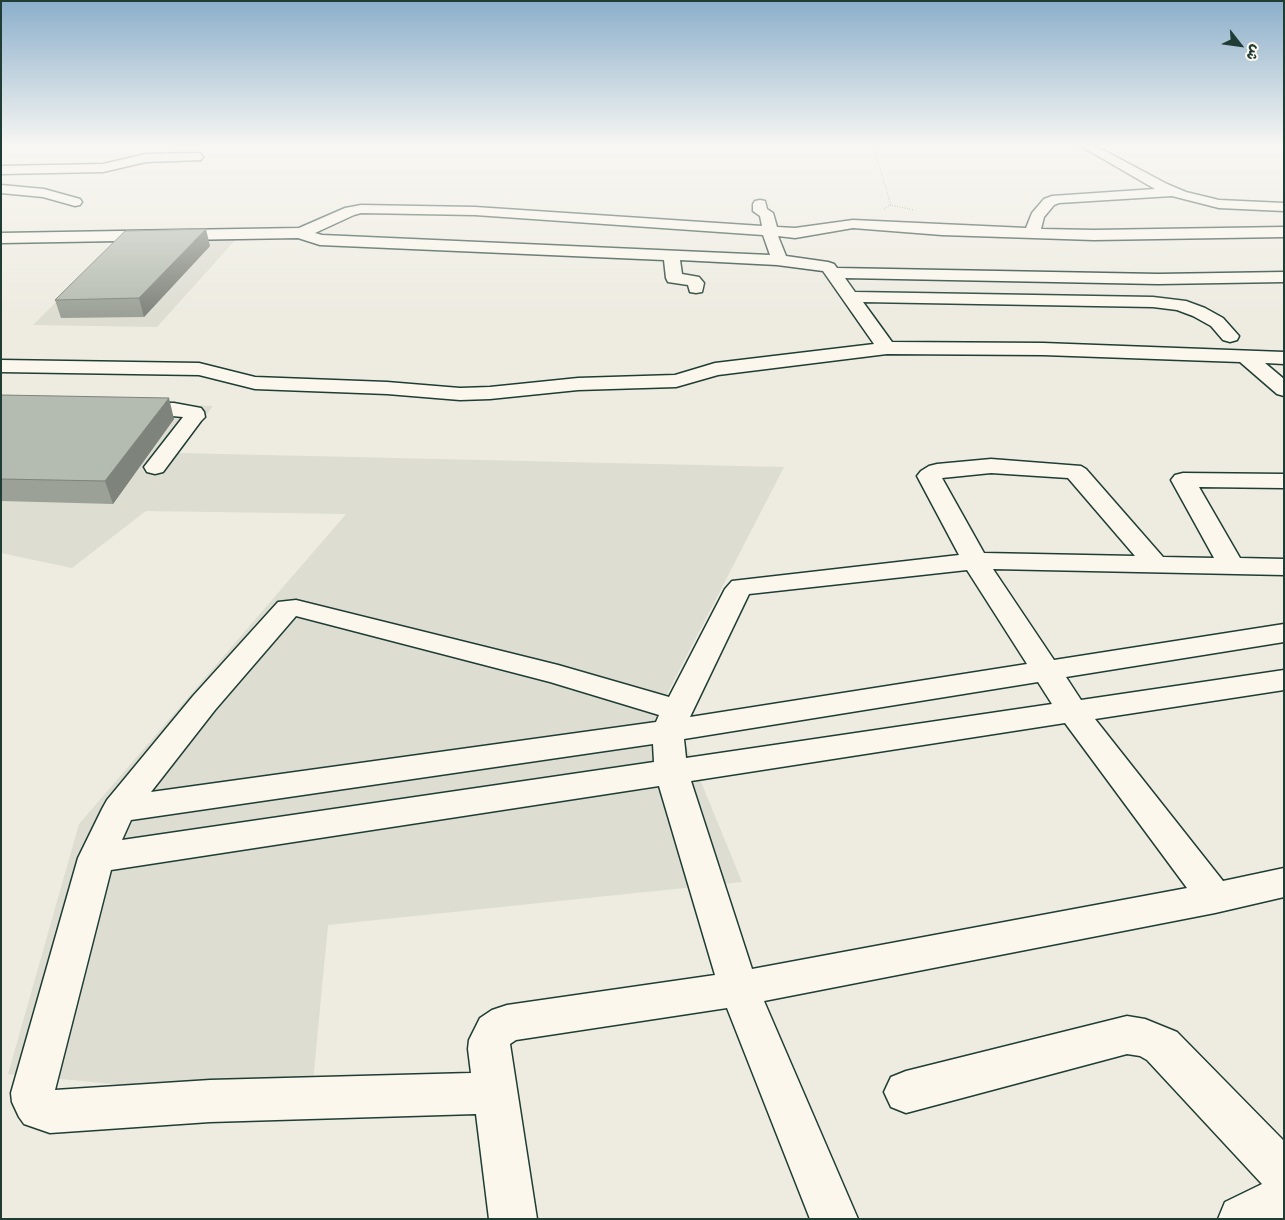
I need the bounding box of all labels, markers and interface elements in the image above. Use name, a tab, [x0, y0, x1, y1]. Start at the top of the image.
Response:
north arrow	[1215, 20, 1265, 70]
text: ش	[1242, 42, 1265, 64]

